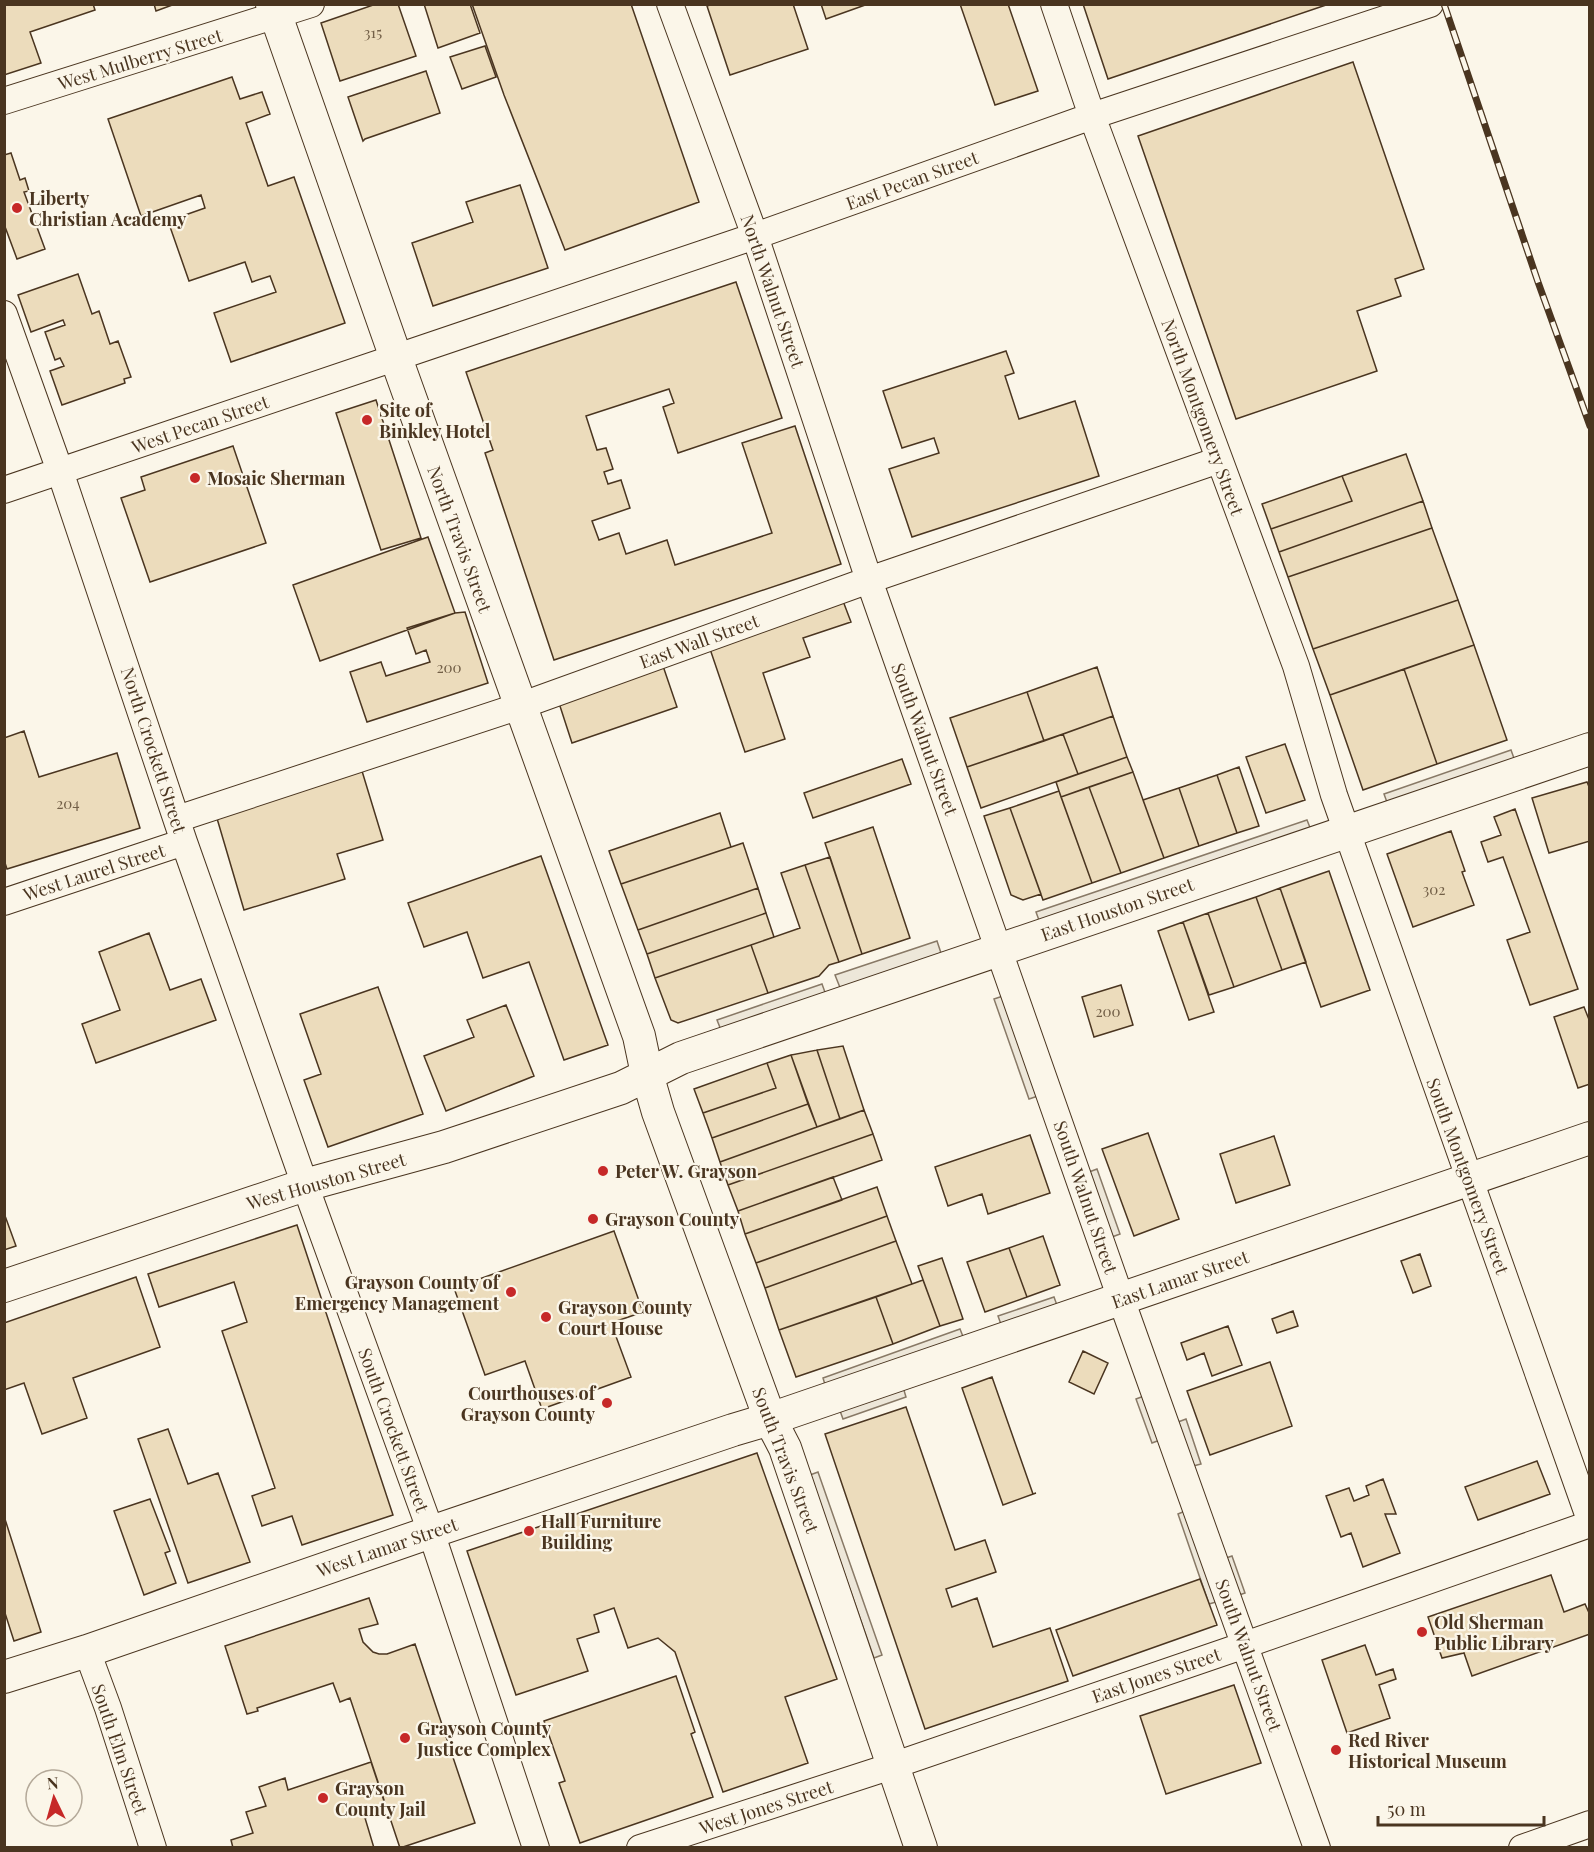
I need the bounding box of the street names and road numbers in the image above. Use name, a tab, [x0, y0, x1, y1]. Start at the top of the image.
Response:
street label: West Mulberry Street	[54, 22, 226, 96]
street label: East Pecan Street	[842, 145, 982, 215]
street label: North Walnut Street	[735, 211, 811, 371]
street label: North Montgomery Street	[1156, 315, 1250, 519]
street label: West Pecan Street	[127, 389, 272, 459]
street label: North Travis Street	[422, 462, 498, 616]
street label: East Wall Street	[636, 608, 763, 674]
street label: South Walnut Street	[886, 659, 964, 819]
street label: North Crockett Street	[116, 664, 192, 837]
street label: West Laurel Street	[19, 838, 168, 907]
street label: East Houston Street	[1037, 871, 1197, 946]
street label: South Montgomery Street	[1421, 1075, 1515, 1278]
street label: South Walnut Street	[1049, 1117, 1124, 1277]
street label: West Houston Street	[243, 1147, 409, 1215]
street label: East Lamar Street	[1108, 1244, 1252, 1314]
street label: South Crockett Street	[353, 1345, 435, 1516]
street label: South Travis Street	[747, 1384, 825, 1537]
street label: West Lamar Street	[312, 1511, 461, 1583]
street label: South Walnut Street	[1210, 1575, 1288, 1735]
street label: East Jones Street	[1088, 1642, 1224, 1708]
street label: South Elm Street	[86, 1681, 154, 1818]
street label: West Jones Street	[695, 1774, 836, 1840]

